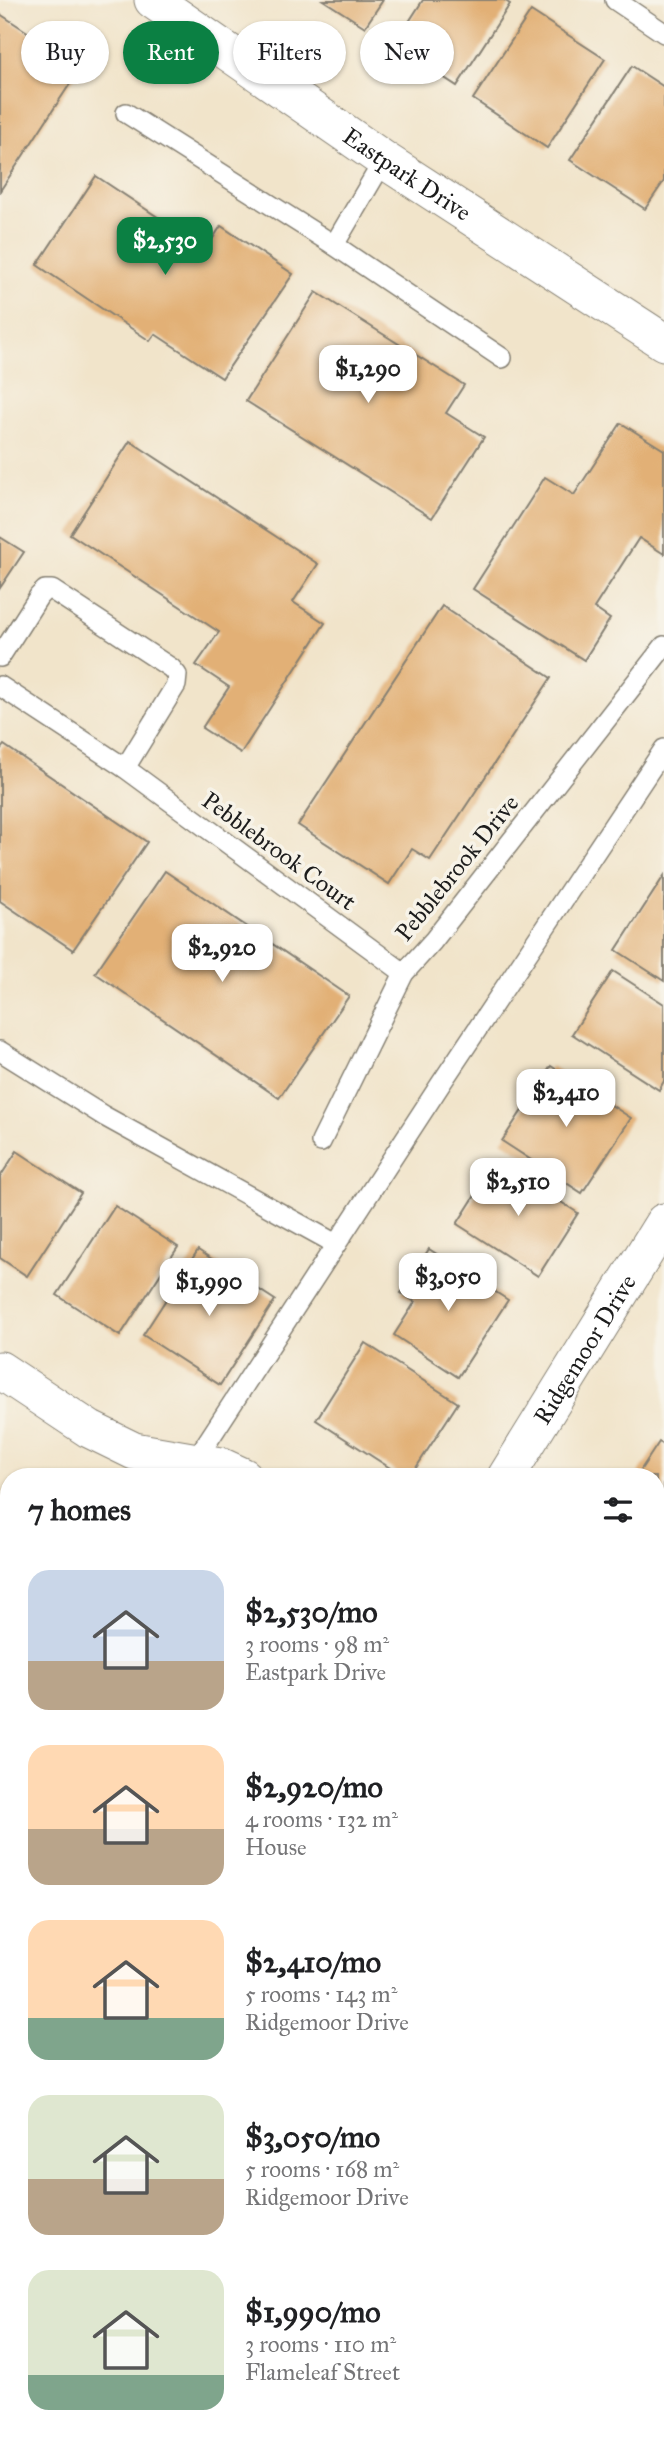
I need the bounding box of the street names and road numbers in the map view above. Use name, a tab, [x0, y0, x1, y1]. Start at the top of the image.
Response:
street label: Eastpark Drive	[337, 121, 477, 227]
street label: Pebblebrook Court	[196, 785, 362, 917]
street label: Pebblebrook Drive	[389, 789, 525, 947]
street label: Ridgemoor Drive	[527, 1269, 643, 1430]

